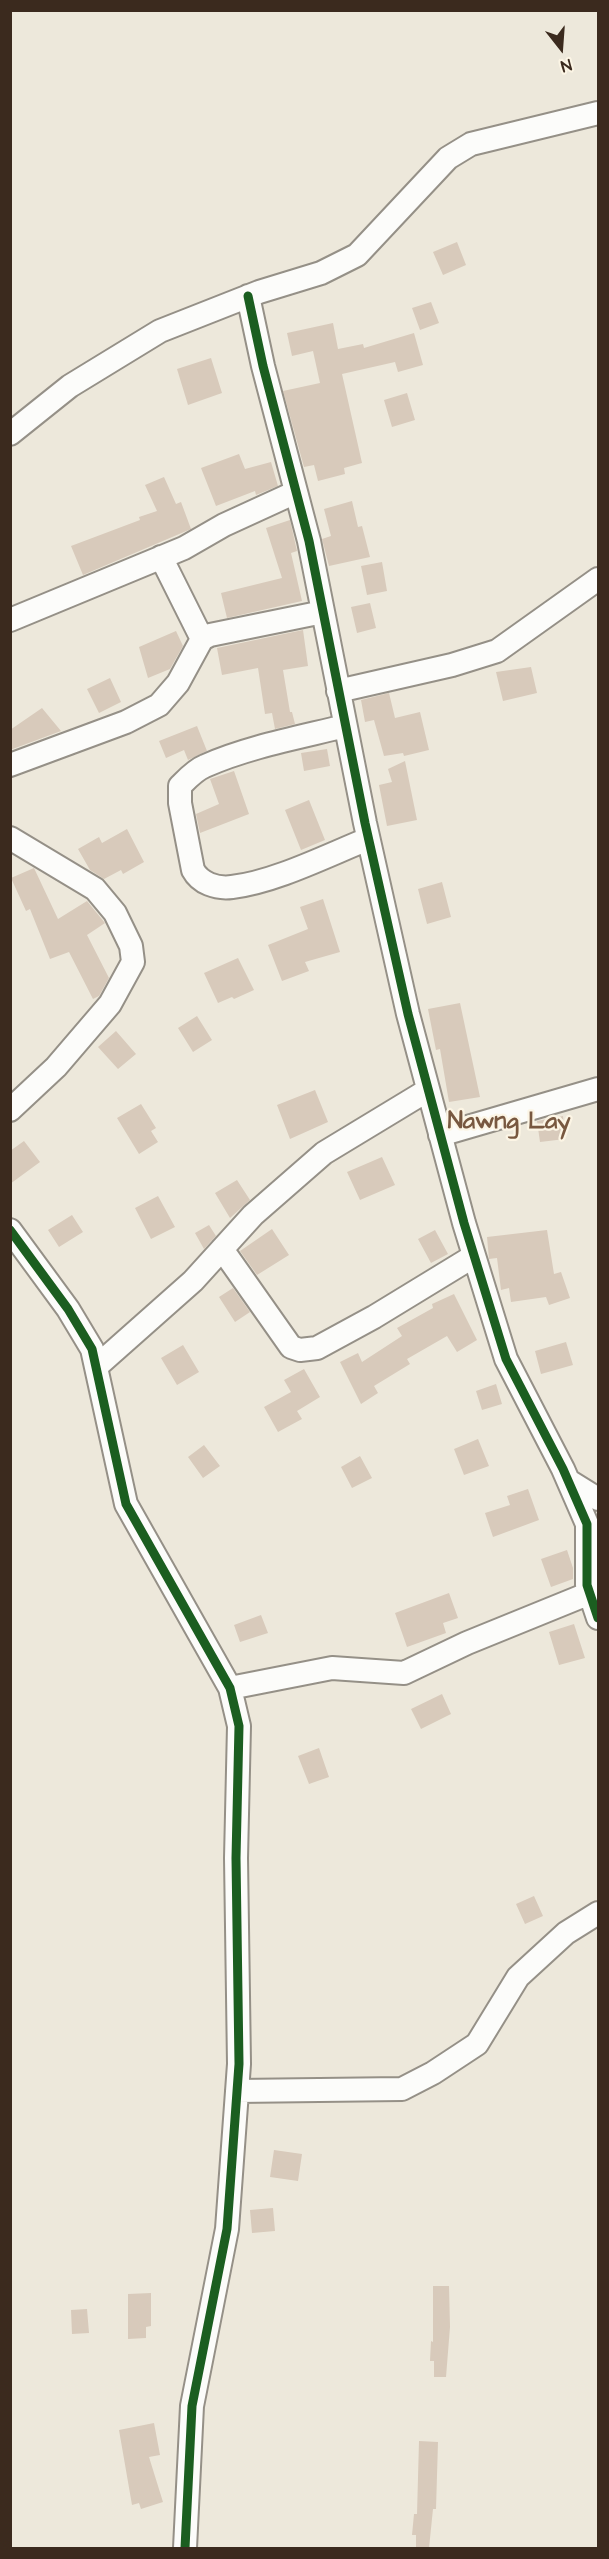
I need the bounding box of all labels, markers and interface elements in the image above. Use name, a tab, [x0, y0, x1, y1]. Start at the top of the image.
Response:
north arrow	[531, 18, 591, 78]
text: N	[558, 53, 574, 77]
district label: Nawng Lay	[448, 1109, 570, 1137]

